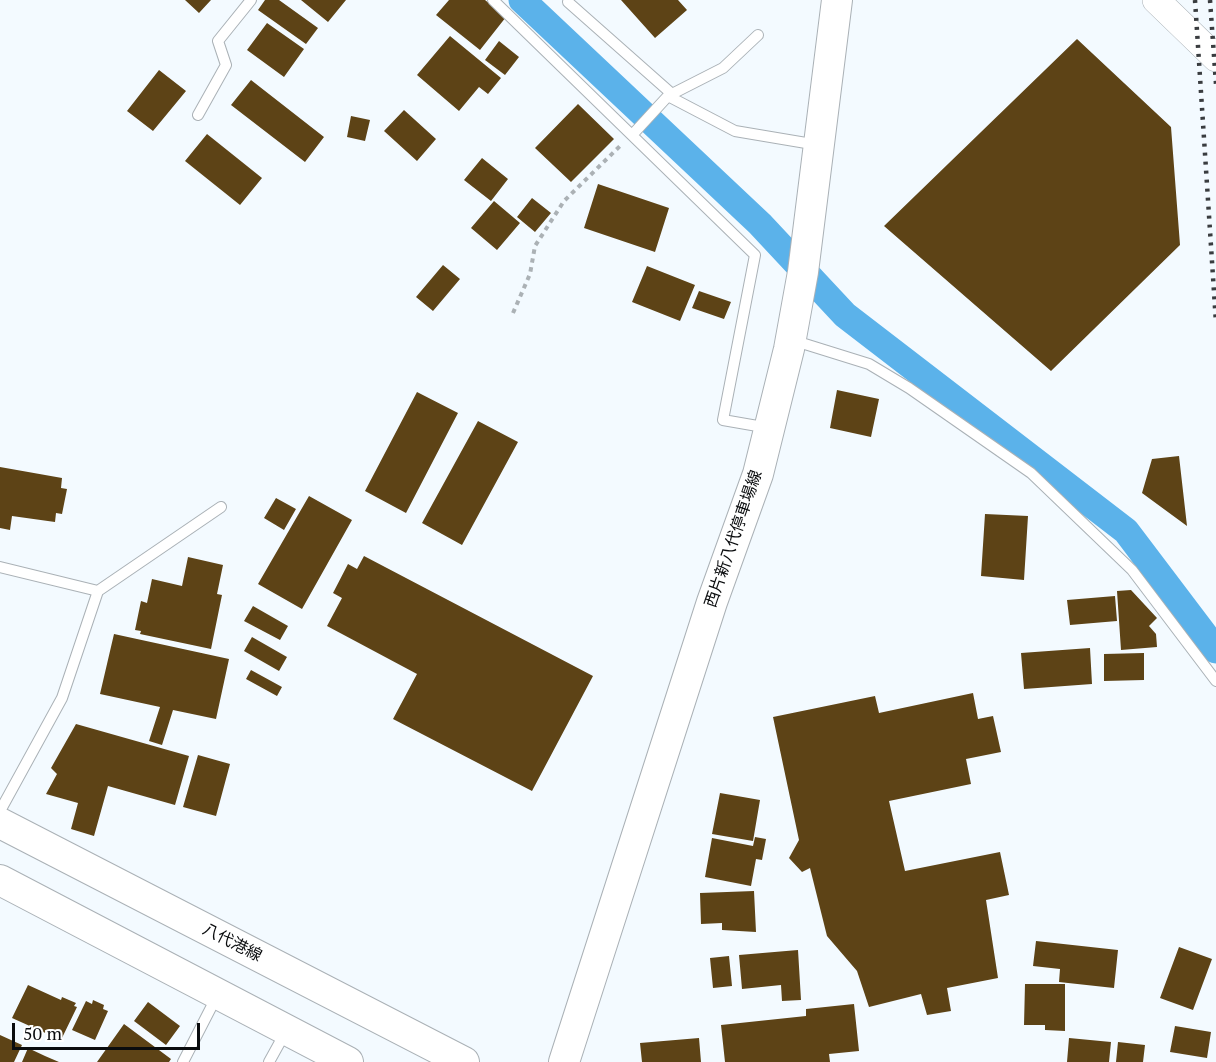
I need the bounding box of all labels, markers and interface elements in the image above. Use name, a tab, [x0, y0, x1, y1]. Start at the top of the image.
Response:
street label: 西片新八代停車場線	[701, 468, 767, 610]
street label: 八代港線	[199, 920, 265, 966]
scale bar	[15, 1011, 202, 1049]
text: 50 m	[23, 1021, 62, 1045]

